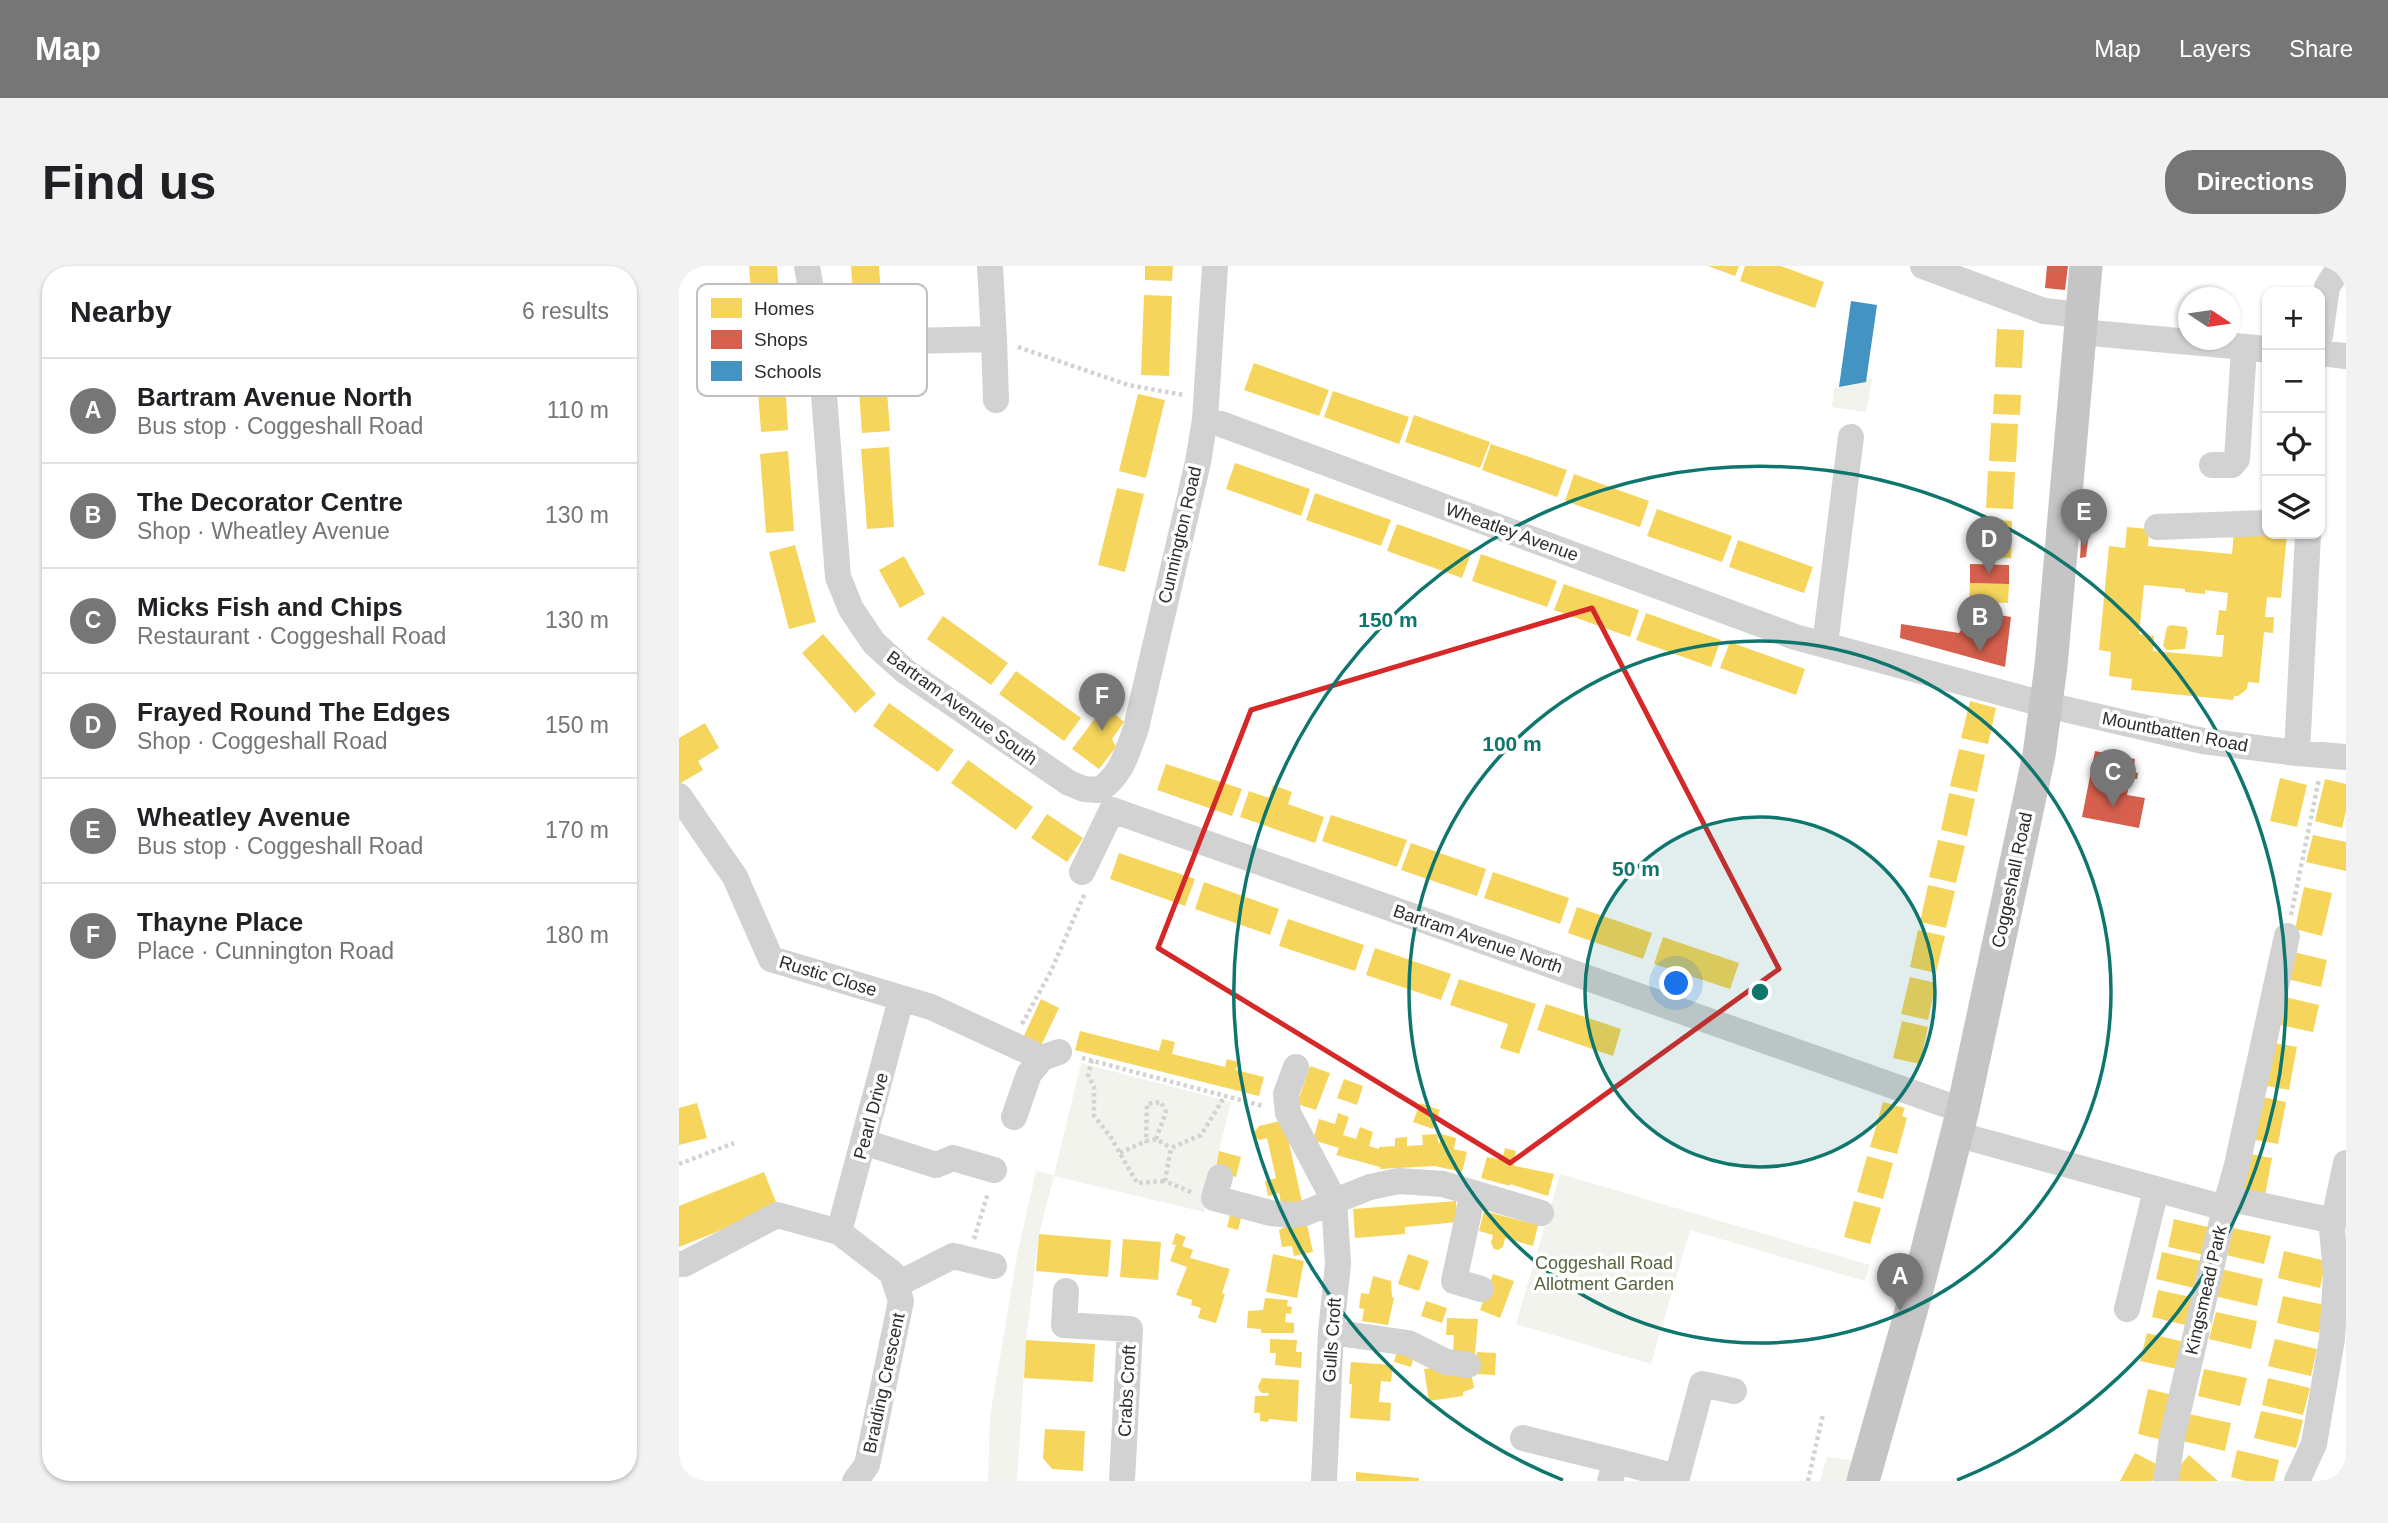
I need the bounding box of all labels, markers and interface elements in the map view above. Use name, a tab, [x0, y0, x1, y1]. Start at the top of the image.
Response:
text: Map	[35, 30, 101, 67]
text: Map	[2094, 35, 2141, 62]
text: Layers	[2179, 35, 2251, 62]
text: Share	[2289, 35, 2353, 62]
button: Directions	[2165, 150, 2346, 214]
text: Find us	[42, 155, 216, 209]
legend	[697, 284, 927, 396]
north arrow	[2178, 287, 2241, 350]
map controls	[2262, 287, 2325, 539]
button: +	[2262, 287, 2325, 350]
text: Nearby	[70, 295, 172, 328]
text: 6 results	[522, 298, 609, 324]
text: Homes	[754, 298, 814, 319]
text: Shops	[754, 329, 808, 350]
button: −	[2262, 350, 2325, 413]
text: Schools	[754, 361, 822, 382]
text: Bartram Avenue North	[137, 382, 412, 412]
text: A	[85, 397, 101, 423]
text: 110 m	[547, 397, 609, 423]
text: Bus stop · Coggeshall Road	[137, 413, 423, 439]
button: locate	[2262, 413, 2325, 476]
street label: Cunnington Road	[1154, 464, 1206, 606]
button: layers	[2262, 476, 2325, 539]
text: The Decorator Centre	[137, 487, 403, 517]
pin: E	[2061, 489, 2107, 547]
street label: Wheatley Avenue	[1443, 499, 1581, 565]
text: B	[85, 502, 101, 528]
text: 130 m	[545, 502, 609, 528]
pin: D	[1966, 516, 2012, 574]
text: Shop · Wheatley Avenue	[137, 518, 390, 544]
text: Micks Fish and Chips	[137, 592, 403, 622]
pin: B	[1957, 594, 2003, 652]
text: C	[85, 607, 101, 633]
text: 130 m	[545, 607, 609, 633]
text: 150 m	[1358, 608, 1418, 631]
text: Restaurant · Coggeshall Road	[137, 623, 446, 649]
street label: Bartram Avenue South	[883, 647, 1041, 769]
pin: F	[1079, 673, 1125, 731]
text: Frayed Round The Edges	[137, 697, 451, 727]
street label: Mountbatten Road	[2100, 708, 2250, 756]
text: D	[85, 712, 101, 738]
text: 150 m	[545, 712, 609, 738]
text: Shop · Coggeshall Road	[137, 728, 388, 754]
text: 100 m	[1482, 732, 1542, 755]
pin: C	[2090, 749, 2136, 807]
text: Wheatley Avenue	[137, 802, 350, 832]
street label: Coggeshall Road	[1988, 810, 2036, 950]
text: E	[85, 817, 101, 843]
text: 170 m	[545, 817, 609, 843]
text: Bus stop · Coggeshall Road	[137, 833, 423, 859]
text: 50 m	[1612, 857, 1660, 880]
street label: Bartram Avenue North	[1391, 901, 1565, 977]
text: Thayne Place	[137, 907, 303, 937]
text: F	[86, 922, 100, 948]
text: 180 m	[545, 922, 609, 948]
text: Place · Cunnington Road	[137, 938, 394, 964]
street label: Rustic Close	[777, 952, 879, 1000]
your location	[1659, 966, 1693, 1000]
centre of rings	[1748, 980, 1772, 1004]
street label: Pearl Drive	[850, 1070, 892, 1162]
street label: Kingsmead Park	[2181, 1222, 2231, 1357]
park label: Coggeshall Road Allotment Garden	[1534, 1253, 1674, 1294]
pin: A	[1877, 1253, 1923, 1311]
street label: Gulls Croft	[1319, 1297, 1345, 1383]
street label: Braiding Crescent	[859, 1311, 909, 1455]
street label: Crabs Croft	[1115, 1345, 1139, 1437]

